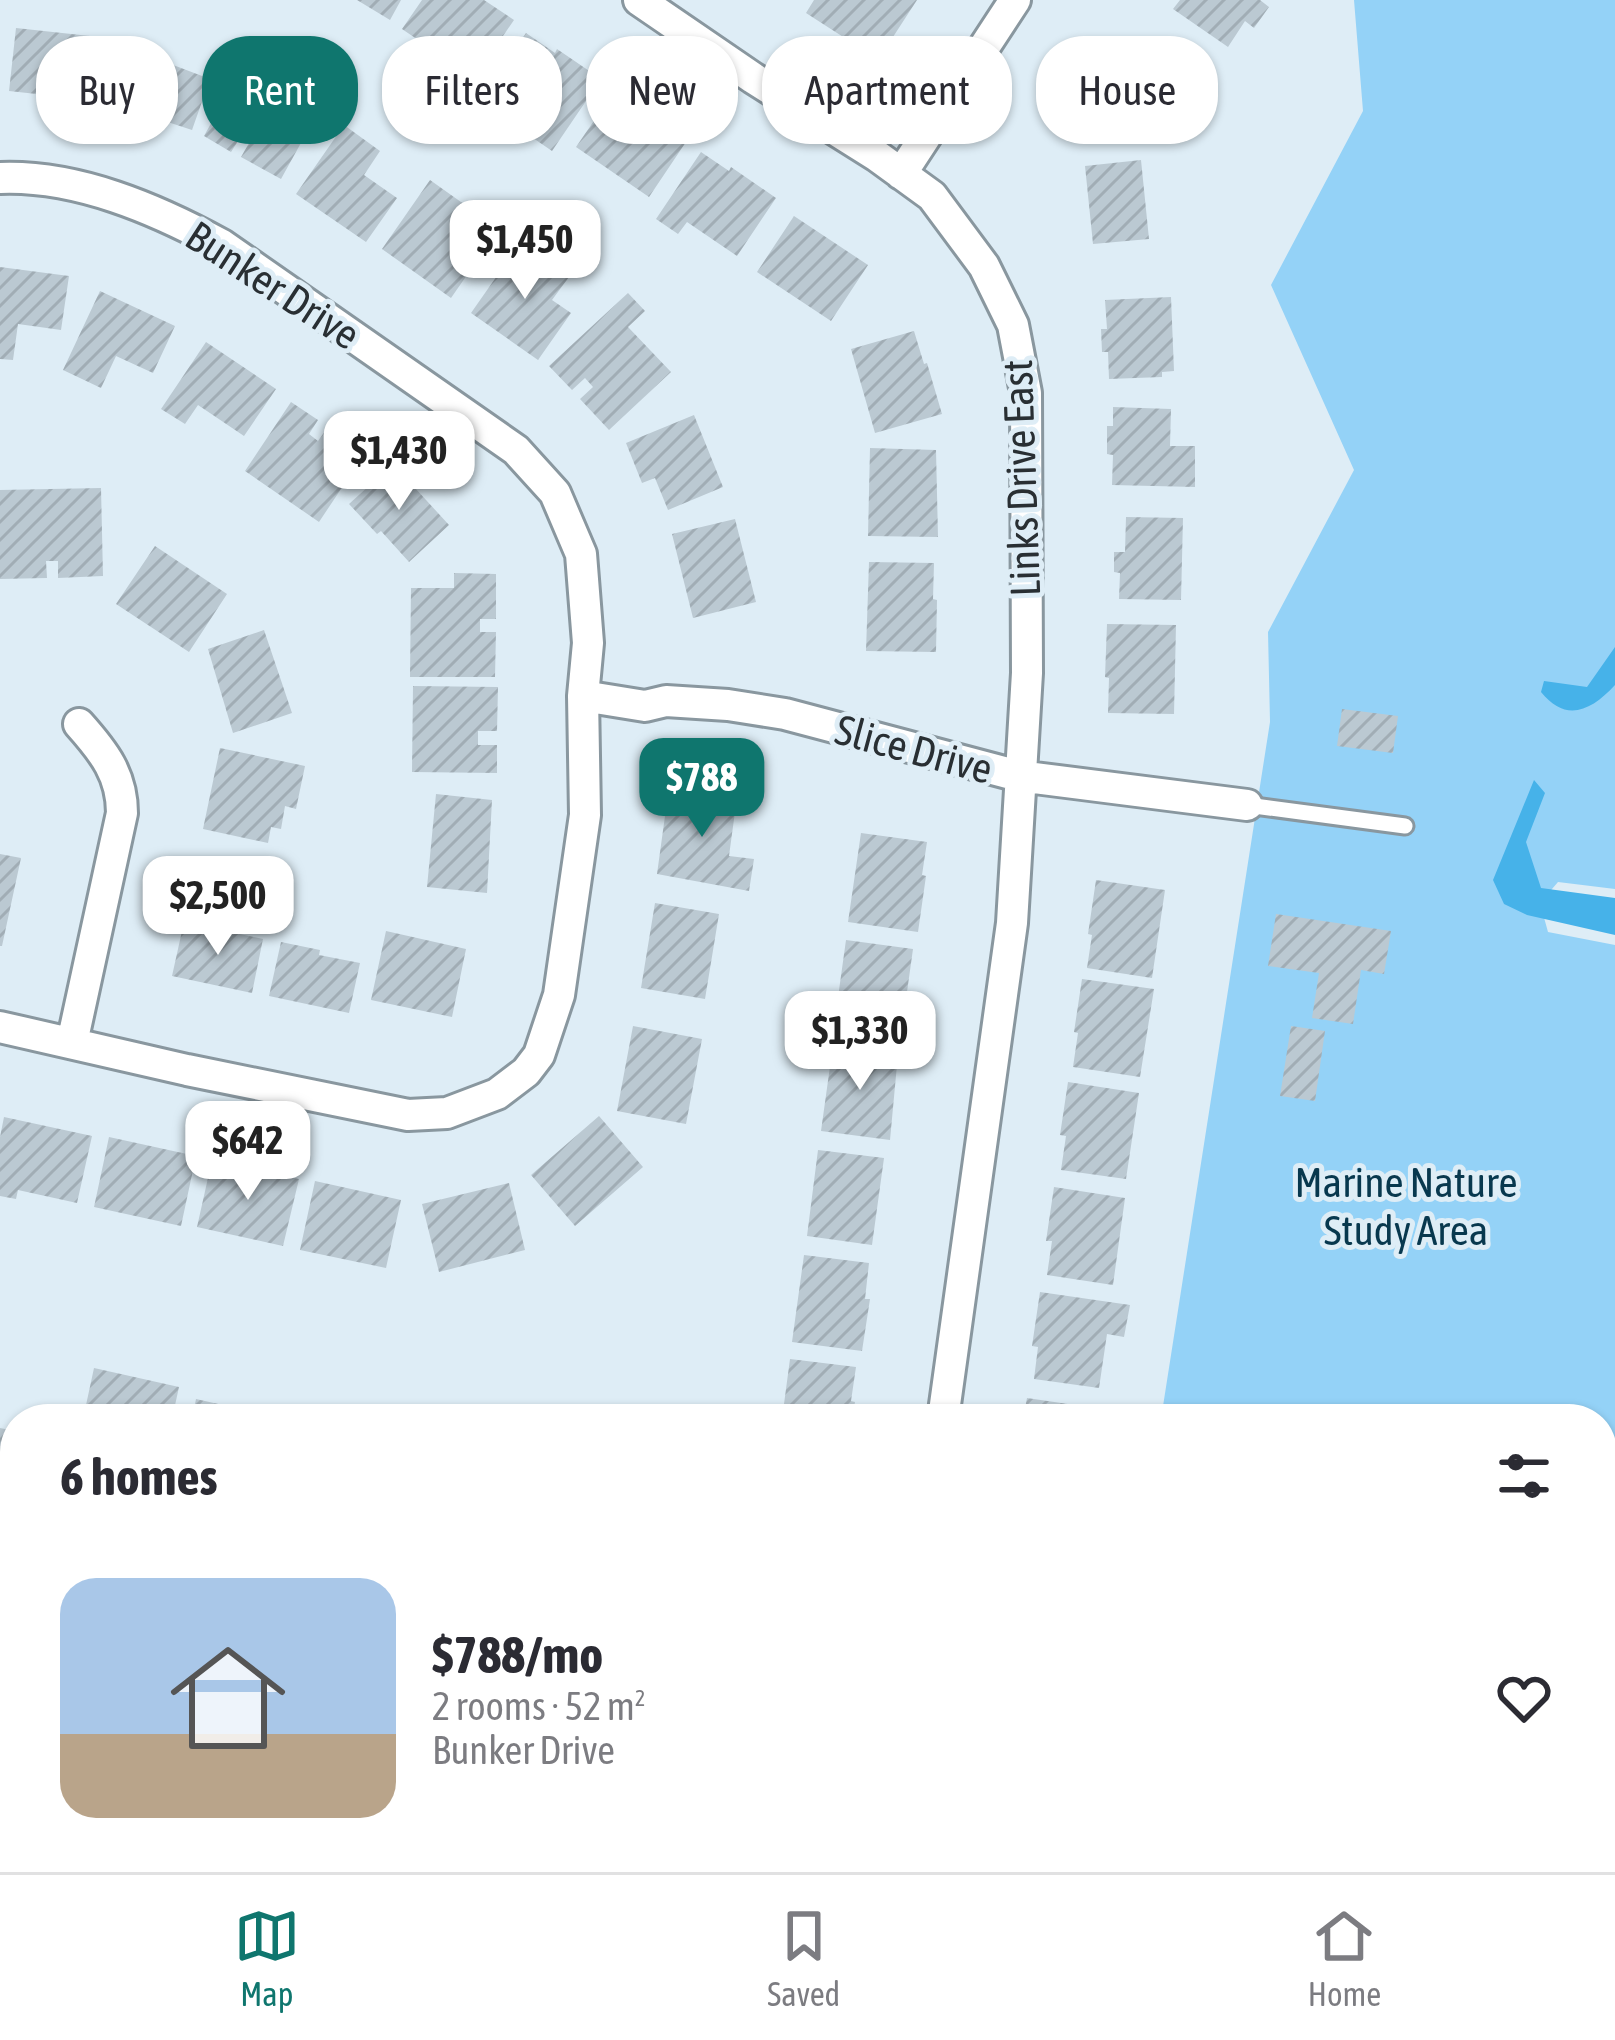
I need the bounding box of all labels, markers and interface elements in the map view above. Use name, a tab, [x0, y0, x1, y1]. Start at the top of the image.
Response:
chip: Buy	[36, 36, 178, 144]
chip: Rent	[202, 36, 358, 144]
chip: Filters	[382, 36, 562, 144]
chip: New	[586, 36, 738, 144]
chip: Apartment	[762, 36, 1012, 144]
chip: House	[1036, 36, 1218, 144]
pin: $1,450	[427, 200, 623, 302]
street label: Bunker Drive	[177, 211, 369, 359]
text: $1,450	[477, 217, 573, 261]
street label: Links Drive East	[993, 359, 1049, 597]
pin: $1,430	[301, 411, 497, 513]
text: $1,430	[351, 428, 447, 472]
street label: Slice Drive	[830, 705, 998, 793]
pin: $788	[631, 738, 773, 840]
text: $788	[666, 755, 738, 799]
pin: $2,500	[120, 856, 316, 958]
text: $2,500	[170, 873, 266, 917]
pin: $1,330	[762, 991, 958, 1093]
text: $1,330	[812, 1008, 908, 1052]
pin: $642	[177, 1101, 319, 1203]
text: $642	[212, 1118, 284, 1162]
park label: Marine Nature Study Area	[1294, 1158, 1518, 1254]
icon: filters	[1491, 1443, 1557, 1509]
text: 6 homes	[60, 1447, 218, 1506]
text: $788/mo	[432, 1625, 603, 1684]
icon: home	[156, 1626, 300, 1770]
icon: heart	[1491, 1665, 1557, 1731]
text: 2 rooms · 52 m²	[432, 1684, 646, 1728]
text: Bunker Drive	[432, 1728, 615, 1772]
tab: Map	[234, 1903, 300, 2013]
tab: Saved	[767, 1903, 840, 2013]
tab: Home	[1308, 1903, 1381, 2013]

